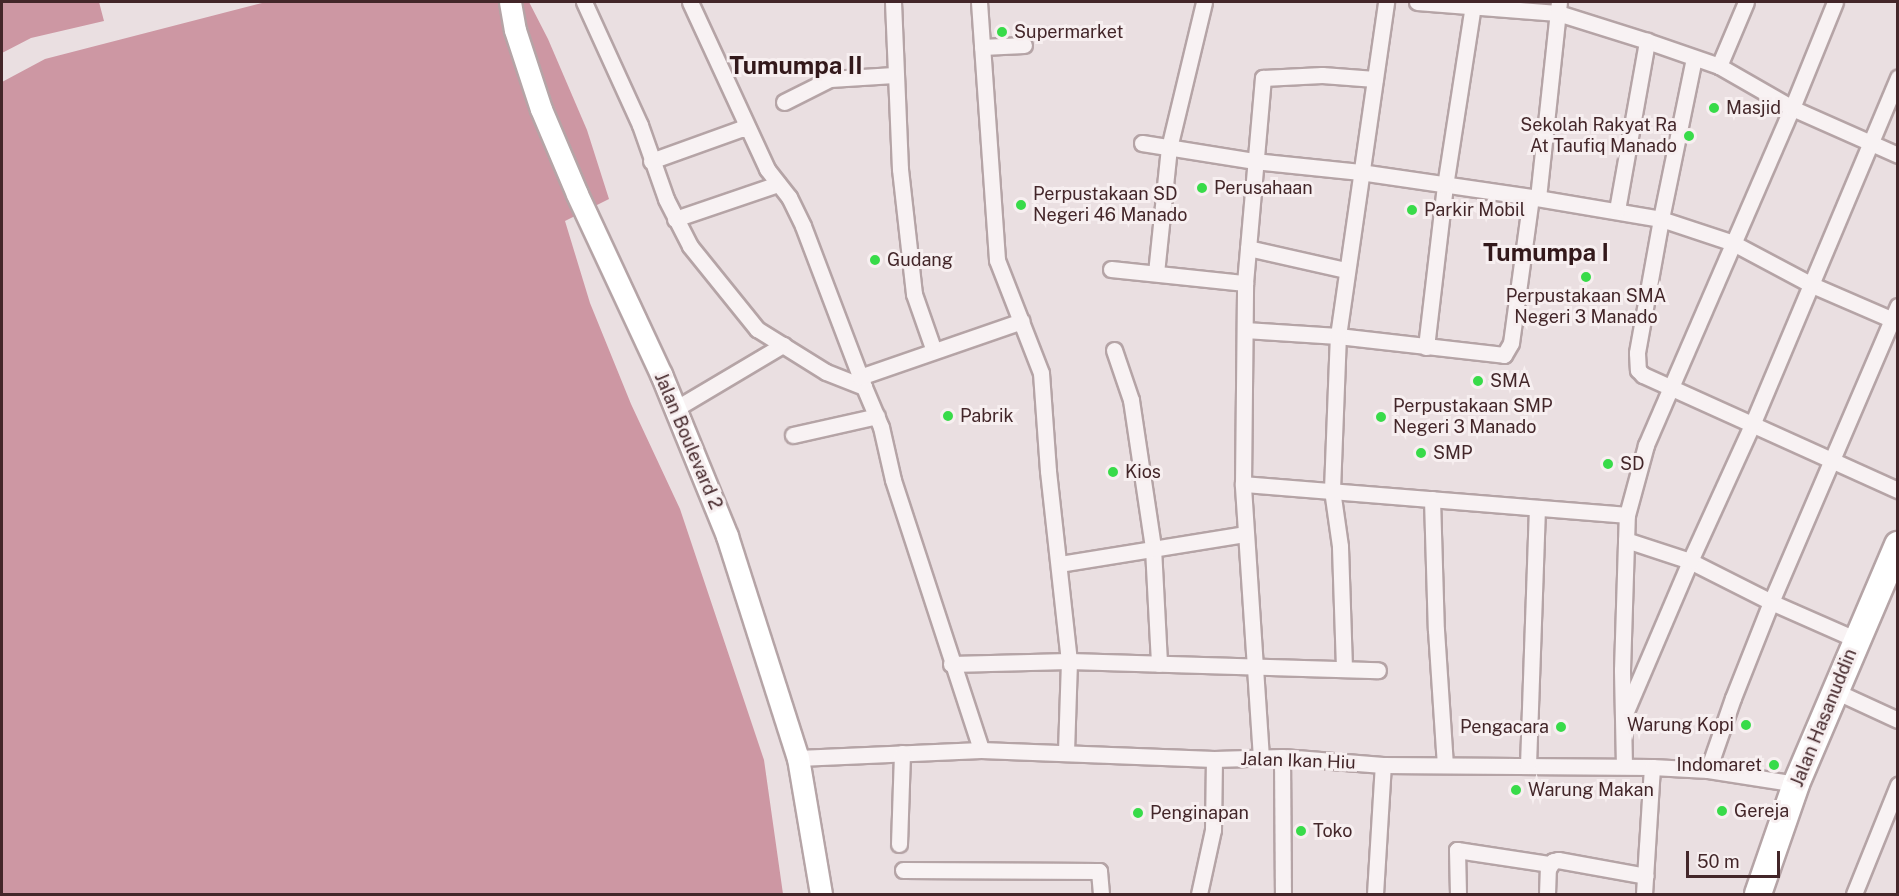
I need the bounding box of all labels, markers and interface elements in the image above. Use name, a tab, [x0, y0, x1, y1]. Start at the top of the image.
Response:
place label: Supermarket	[1014, 21, 1124, 43]
marker: Supermarket	[995, 25, 1009, 39]
district label: Tumumpa II	[729, 52, 863, 80]
place label: Masjid	[1726, 97, 1781, 119]
marker: Masjid	[1707, 101, 1721, 115]
place label: Sekolah Rakyat Ra At Taufiq Manado	[1520, 115, 1677, 158]
marker: Sekolah Rakyat Ra At Taufiq Manado	[1682, 129, 1696, 143]
place label: Perusahaan	[1214, 177, 1313, 199]
marker: Perusahaan	[1195, 181, 1209, 195]
place label: Perpustakaan SD Negeri 46 Manado	[1033, 184, 1188, 226]
marker: Perpustakaan SD Negeri 46 Manado	[1014, 198, 1028, 212]
place label: Parkir Mobil	[1424, 199, 1525, 221]
marker: Parkir Mobil	[1405, 203, 1419, 217]
district label: Tumumpa I	[1483, 239, 1609, 267]
place label: Gudang	[887, 249, 953, 271]
marker: Gudang	[868, 253, 882, 267]
marker: Perpustakaan SMA Negeri 3 Manado	[1579, 270, 1593, 284]
place label: Perpustakaan SMA Negeri 3 Manado	[1506, 286, 1666, 328]
street label: Jalan Boulevard 2	[649, 369, 727, 513]
place label: SMA	[1490, 370, 1531, 392]
marker: SMA	[1471, 374, 1485, 388]
place label: Perpustakaan SMP Negeri 3 Manado	[1393, 396, 1552, 438]
place label: Pabrik	[960, 405, 1014, 427]
marker: Pabrik	[941, 409, 955, 423]
marker: Perpustakaan SMP Negeri 3 Manado	[1374, 410, 1388, 424]
place label: SMP	[1433, 442, 1472, 464]
marker: SMP	[1414, 446, 1428, 460]
place label: SD	[1620, 453, 1644, 475]
marker: SD	[1601, 457, 1615, 471]
place label: Kios	[1125, 461, 1161, 483]
marker: Kios	[1106, 465, 1120, 479]
street label: Jalan Hasanuddin	[1786, 646, 1862, 790]
place label: Warung Kopi	[1627, 714, 1734, 736]
place label: Pengacara	[1460, 716, 1549, 738]
marker: Warung Kopi	[1739, 718, 1753, 732]
marker: Pengacara	[1554, 720, 1568, 734]
street label: Jalan Ikan Hiu	[1240, 748, 1356, 774]
place label: Indomaret	[1676, 754, 1762, 776]
marker: Indomaret	[1767, 758, 1781, 772]
place label: Warung Makan	[1528, 779, 1654, 801]
marker: Warung Makan	[1509, 783, 1523, 797]
place label: Gereja	[1734, 800, 1789, 822]
place label: Penginapan	[1150, 802, 1249, 824]
marker: Gereja	[1715, 804, 1729, 818]
marker: Penginapan	[1131, 806, 1145, 820]
place label: Toko	[1313, 820, 1352, 842]
marker: Toko	[1294, 824, 1308, 838]
scale bar	[1689, 839, 1784, 877]
text: 50 m	[1697, 851, 1740, 872]

